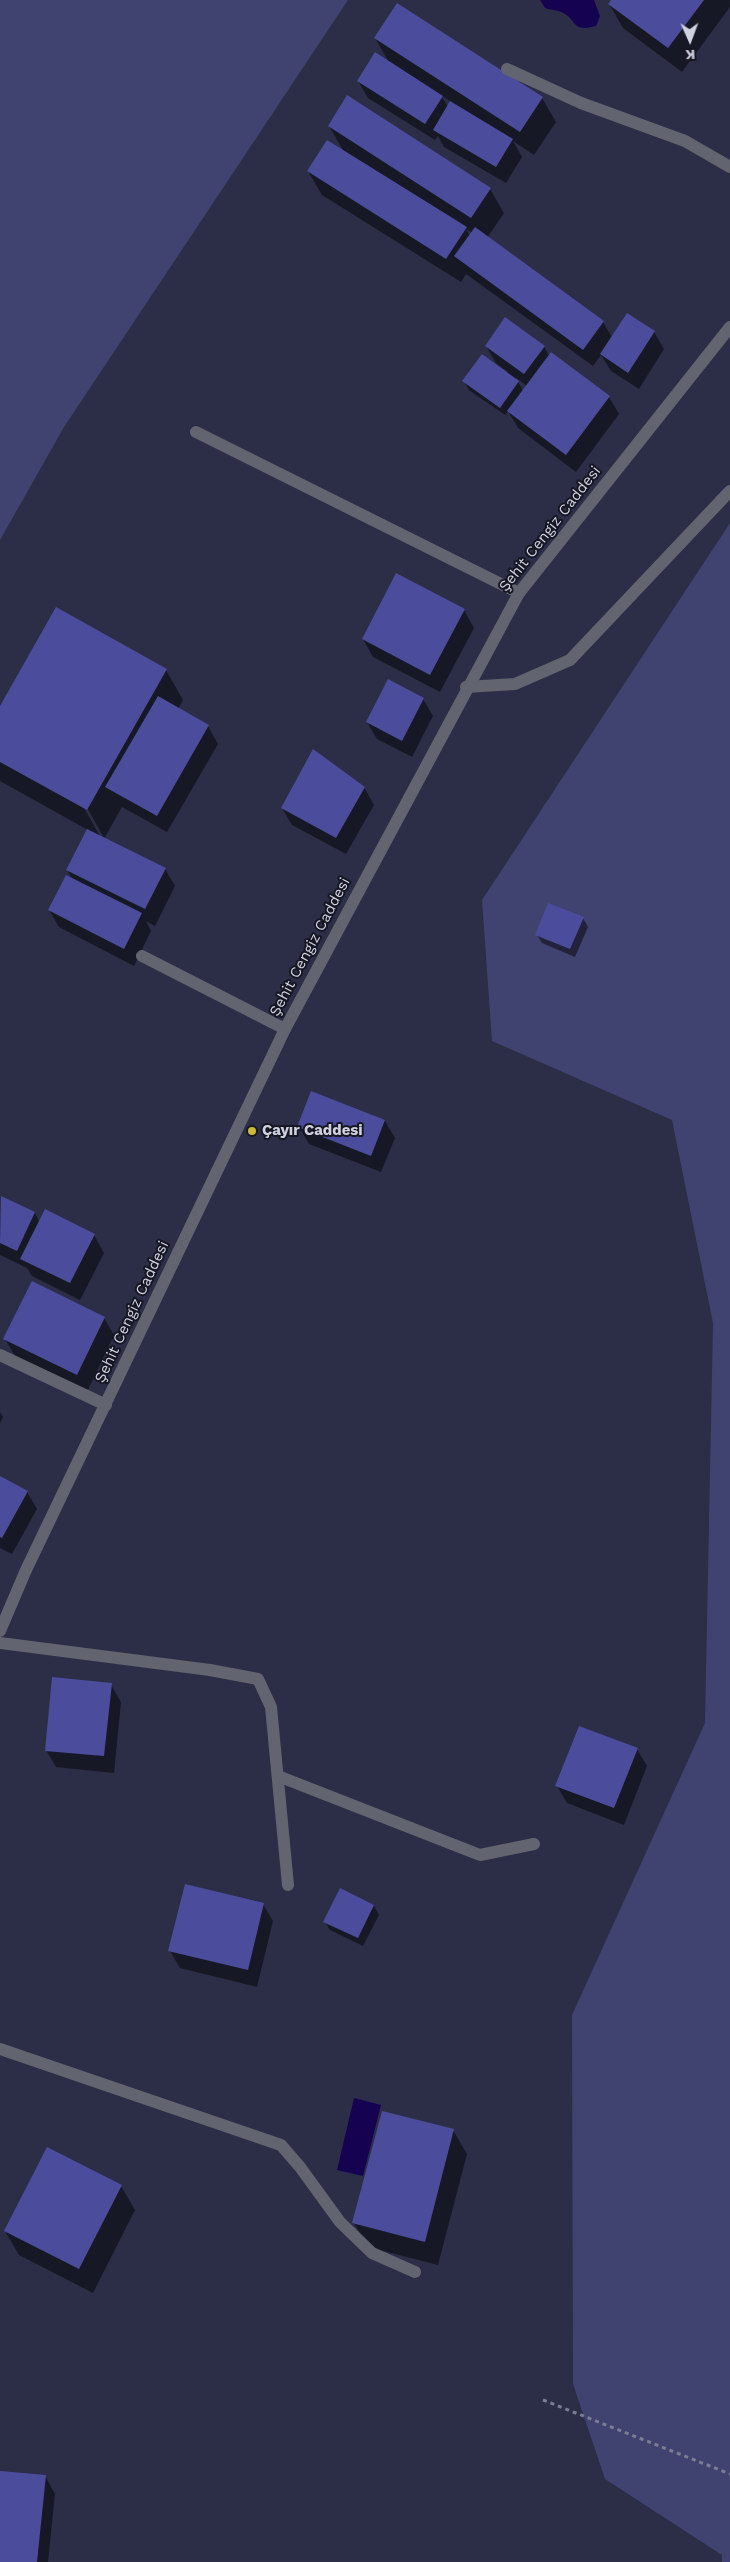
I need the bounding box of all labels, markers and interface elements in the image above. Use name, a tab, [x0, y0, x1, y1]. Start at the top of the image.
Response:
north arrow	[665, 15, 715, 65]
text: K	[685, 47, 696, 63]
street label: Şehit Cengiz Caddesi	[495, 463, 605, 595]
street label: Şehit Cengiz Caddesi	[266, 875, 354, 1019]
place label: Çayır Caddesi	[262, 1122, 363, 1140]
marker: Çayır Caddesi	[246, 1125, 258, 1137]
street label: Şehit Cengiz Caddesi	[91, 1238, 173, 1386]

